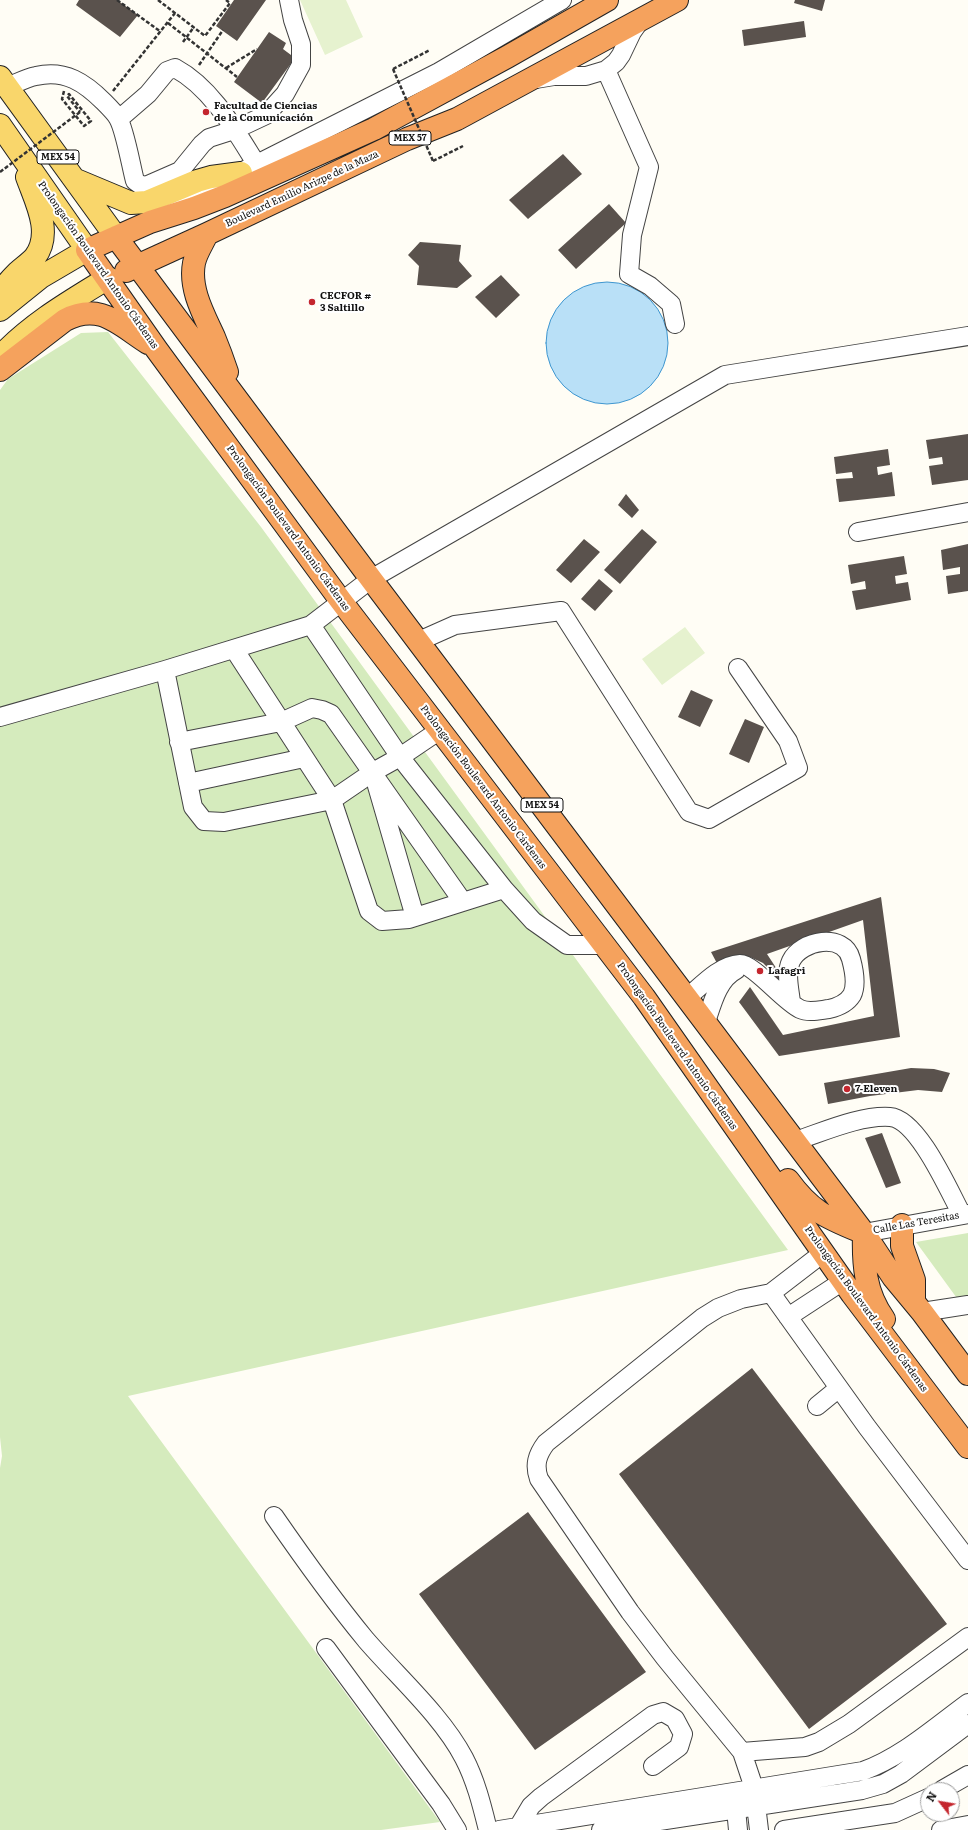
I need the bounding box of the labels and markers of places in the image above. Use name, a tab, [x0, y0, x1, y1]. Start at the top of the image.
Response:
place label: Facultad de Ciencias de la Comunicación	[214, 100, 317, 124]
marker: Facultad de Ciencias de la Comunicación	[201, 107, 211, 117]
place label: CECFOR # 3 Saltillo	[320, 290, 371, 314]
marker: CECFOR # 3 Saltillo	[307, 297, 317, 307]
place label: Lafagri	[768, 965, 805, 977]
marker: Lafagri	[755, 966, 765, 976]
place label: 7-Eleven	[855, 1083, 897, 1095]
marker: 7-Eleven	[842, 1084, 852, 1094]

